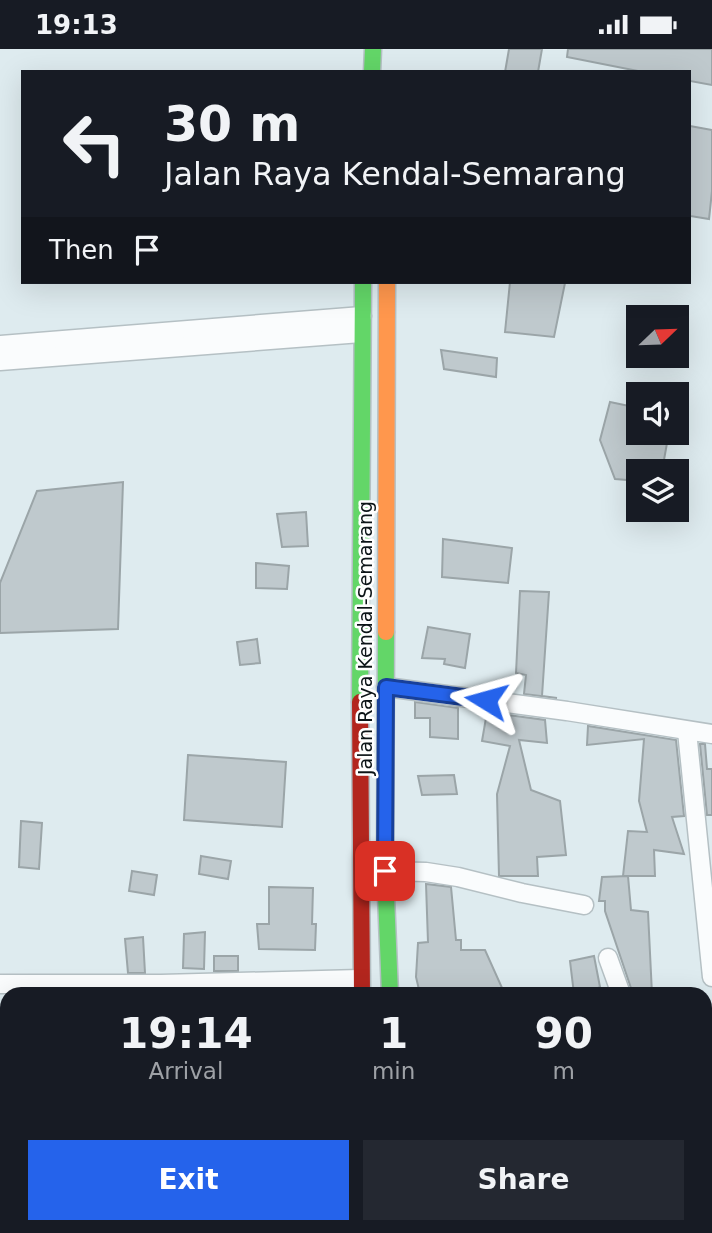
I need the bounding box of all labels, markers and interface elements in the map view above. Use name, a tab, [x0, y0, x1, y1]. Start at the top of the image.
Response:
text: 19:13	[35, 10, 118, 40]
text: 30 m	[164, 96, 300, 153]
icon: left	[49, 98, 140, 189]
text: Jalan Raya Kendal-Semarang	[164, 155, 626, 193]
icon: arrive	[128, 231, 166, 269]
text: Then	[49, 235, 114, 265]
north arrow	[626, 305, 690, 367]
map controls	[626, 305, 689, 522]
button: sound	[626, 382, 689, 445]
button: layers	[626, 459, 689, 522]
street label: Jalan Raya Kendal-Semarang	[354, 501, 376, 776]
position arrow	[449, 663, 523, 737]
pin	[355, 841, 415, 901]
icon: arrive	[366, 852, 404, 890]
text: 19:14	[119, 1009, 253, 1058]
text: 1	[379, 1009, 408, 1058]
text: 90	[534, 1009, 593, 1058]
text: Arrival	[149, 1058, 223, 1084]
text: min	[372, 1058, 415, 1084]
text: m	[552, 1058, 575, 1084]
button: Exit	[28, 1140, 349, 1220]
button: Share	[363, 1140, 684, 1220]

